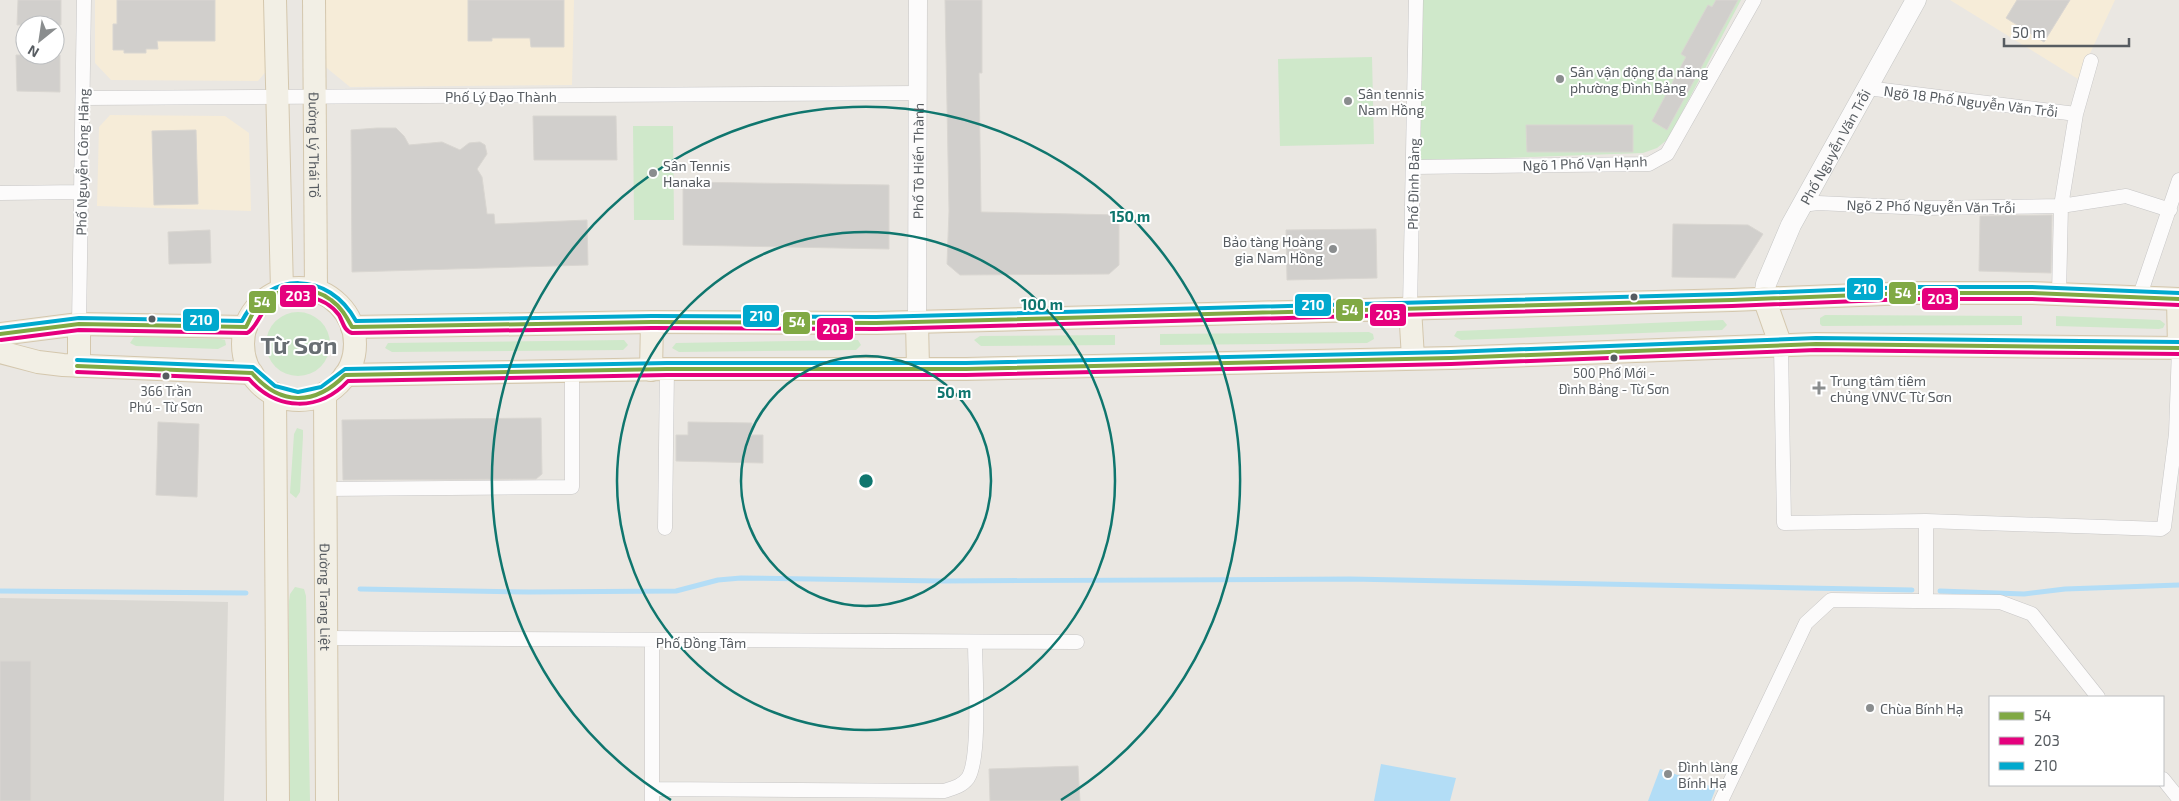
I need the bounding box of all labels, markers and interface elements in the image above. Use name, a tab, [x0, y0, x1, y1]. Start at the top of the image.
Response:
north arrow	[15, 15, 65, 65]
scale bar	[2004, 15, 2129, 47]
text: 50 m	[2012, 23, 2046, 41]
text: N	[25, 42, 42, 62]
place label: Sân vận động đa năng phường Đình Bảng	[1570, 63, 1708, 96]
marker: Sân vận động đa năng phường Đình Bảng	[1554, 73, 1566, 85]
street label: Ngõ 18 Phố Nguyễn Văn Trỗi	[1883, 82, 2059, 120]
place label: Sân tennis Nam Hồng	[1358, 85, 1424, 118]
street label: Phố Nguyễn Văn Trỗi	[1796, 86, 1873, 207]
street label: Phố Nguyễn Công Hãng	[72, 88, 92, 236]
street label: Phố Lý Đạo Thành	[445, 88, 557, 105]
street label: Đường Lý Thái Tổ	[306, 92, 324, 198]
marker: Sân tennis Nam Hồng	[1342, 95, 1354, 107]
street label: Phố Tô Hiến Thành	[909, 103, 926, 219]
street label: Phố Đình Bảng	[1404, 138, 1422, 230]
street label: Ngõ 1 Phố Vạn Hạnh	[1522, 152, 1648, 174]
place label: Sân Tennis Hanaka	[663, 157, 730, 190]
marker: Sân Tennis Hanaka	[647, 167, 659, 179]
street label: Ngõ 2 Phố Nguyễn Văn Trỗi	[1846, 196, 2016, 216]
text: 150 m	[1110, 207, 1150, 225]
place label: Bảo tàng Hoàng gia Nam Hồng	[1223, 233, 1323, 266]
marker: Bảo tàng Hoàng gia Nam Hồng	[1327, 243, 1339, 255]
line badge: 210	[1846, 277, 1884, 301]
text: 210	[1853, 280, 1877, 297]
line badge: 54	[1888, 281, 1917, 305]
line badge: 203	[279, 284, 317, 308]
text: 54	[1895, 284, 1911, 301]
text: 203	[286, 287, 311, 304]
line badge: 203	[1921, 287, 1959, 311]
line badge: 54	[248, 290, 277, 314]
text: 203	[1928, 290, 1953, 307]
unlabelled marker	[1629, 292, 1639, 302]
text: 54	[254, 293, 270, 310]
line badge: 210	[1294, 293, 1332, 317]
text: 100 m	[1021, 295, 1063, 313]
text: 210	[1301, 296, 1325, 313]
line badge: 54	[1335, 298, 1364, 322]
text: 54	[1342, 301, 1358, 318]
line badge: 203	[1369, 303, 1407, 327]
line badge: 210	[742, 304, 780, 328]
text: 203	[1376, 306, 1401, 323]
text: 210	[749, 307, 773, 324]
line badge: 210	[182, 308, 220, 332]
text: 210	[189, 311, 213, 328]
line badge: 54	[782, 311, 811, 335]
text: 54	[789, 313, 805, 330]
unlabelled marker	[147, 314, 157, 324]
line badge: 203	[816, 317, 854, 341]
text: 203	[823, 320, 848, 337]
district label: Từ Sơn	[261, 330, 337, 359]
marker: 500 Phố Mới - Đình Bảng - Từ Sơn	[1609, 353, 1619, 363]
place label: 500 Phố Mới - Đình Bảng - Từ Sơn	[1559, 365, 1669, 397]
marker: 366 Trần Phú - Từ Sơn	[161, 371, 171, 381]
place label: Trung tâm tiêm chủng VNVC Từ Sơn	[1830, 372, 1952, 405]
marker: Trung tâm tiêm chủng VNVC Từ Sơn	[1812, 381, 1826, 395]
place label: 366 Trần Phú - Từ Sơn	[129, 383, 203, 415]
text: 50 m	[937, 383, 971, 401]
centre of rings	[857, 472, 875, 490]
street label: Đường Trang Liệt	[317, 543, 335, 651]
street label: Phố Đồng Tâm	[656, 634, 746, 651]
legend	[1989, 696, 2164, 786]
place label: Chùa Bính Hạ	[1880, 700, 1964, 717]
marker: Chùa Bính Hạ	[1864, 702, 1876, 714]
text: 54	[2034, 706, 2051, 724]
text: 203	[2034, 731, 2060, 749]
text: 210	[2034, 756, 2057, 774]
place label: Đình làng Bính Hạ	[1678, 758, 1738, 791]
marker: Đình làng Bính Hạ	[1662, 768, 1674, 780]

